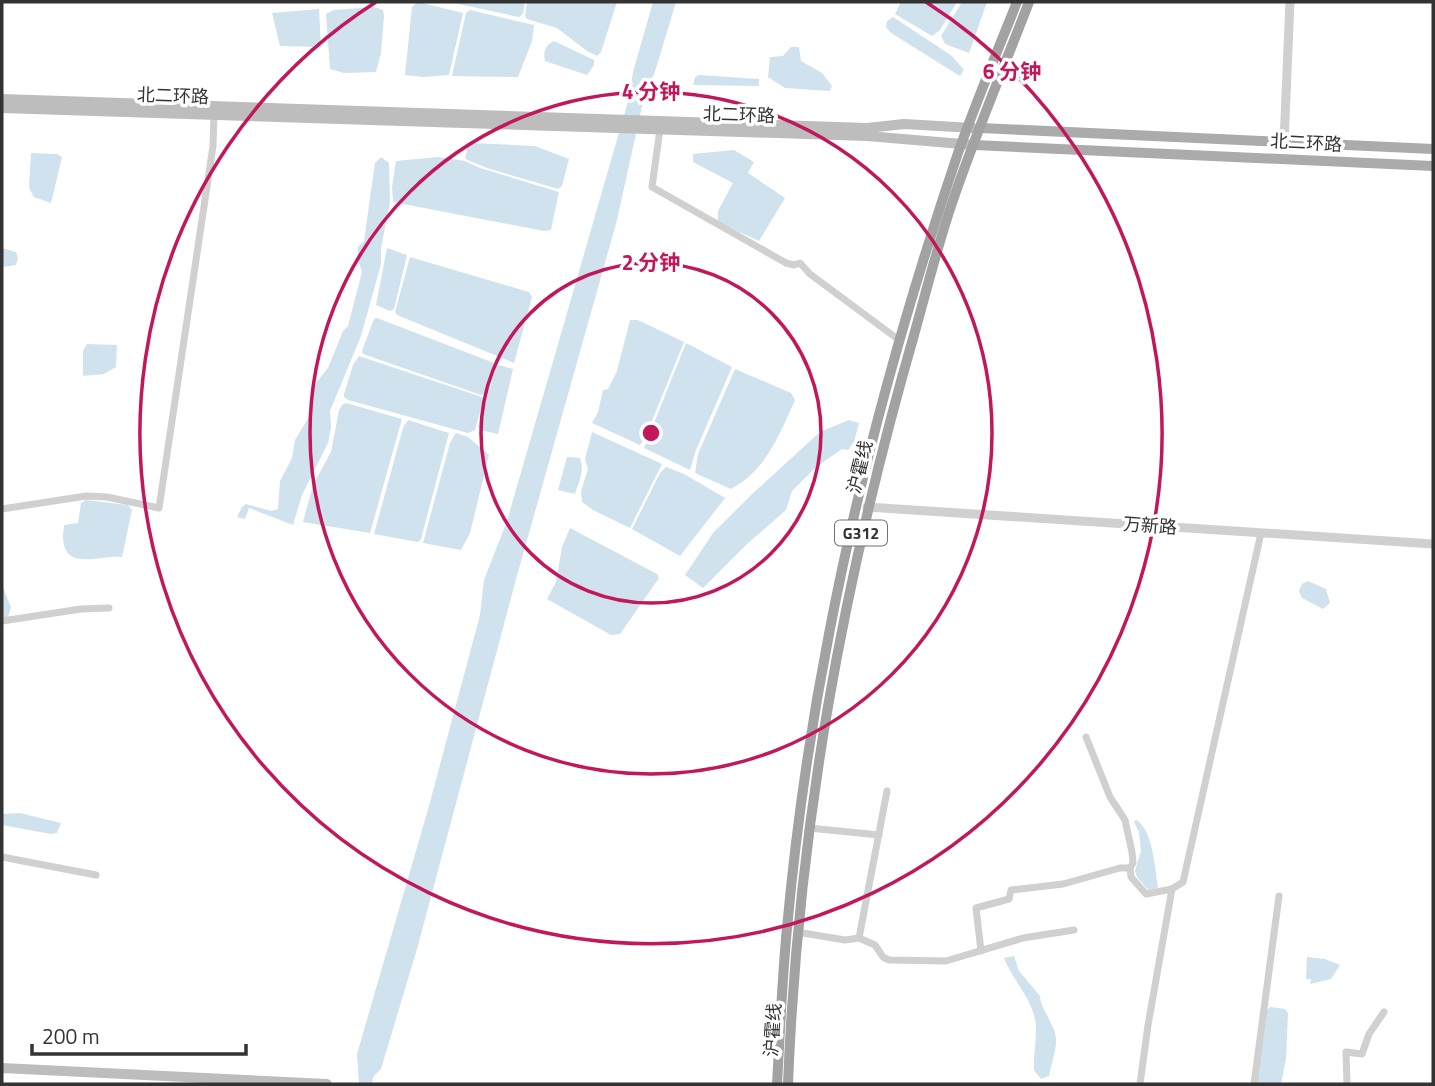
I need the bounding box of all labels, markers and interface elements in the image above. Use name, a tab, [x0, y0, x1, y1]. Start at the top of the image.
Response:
text: 6 分钟	[983, 55, 1041, 87]
text: 4 分钟	[622, 75, 680, 107]
street label: 北二环路	[137, 81, 209, 110]
street label: 北二环路	[703, 100, 775, 129]
street label: 北二环路	[1269, 127, 1343, 158]
text: 2 分钟	[622, 246, 680, 278]
centre of rings	[639, 421, 663, 445]
street label: 沪霍线	[840, 437, 879, 496]
street label: 万新路	[1122, 510, 1178, 541]
road number: G312	[835, 520, 887, 546]
street label: 沪霍线	[757, 1002, 788, 1058]
scale bar	[32, 1012, 245, 1056]
text: 200 m	[42, 1020, 99, 1052]

